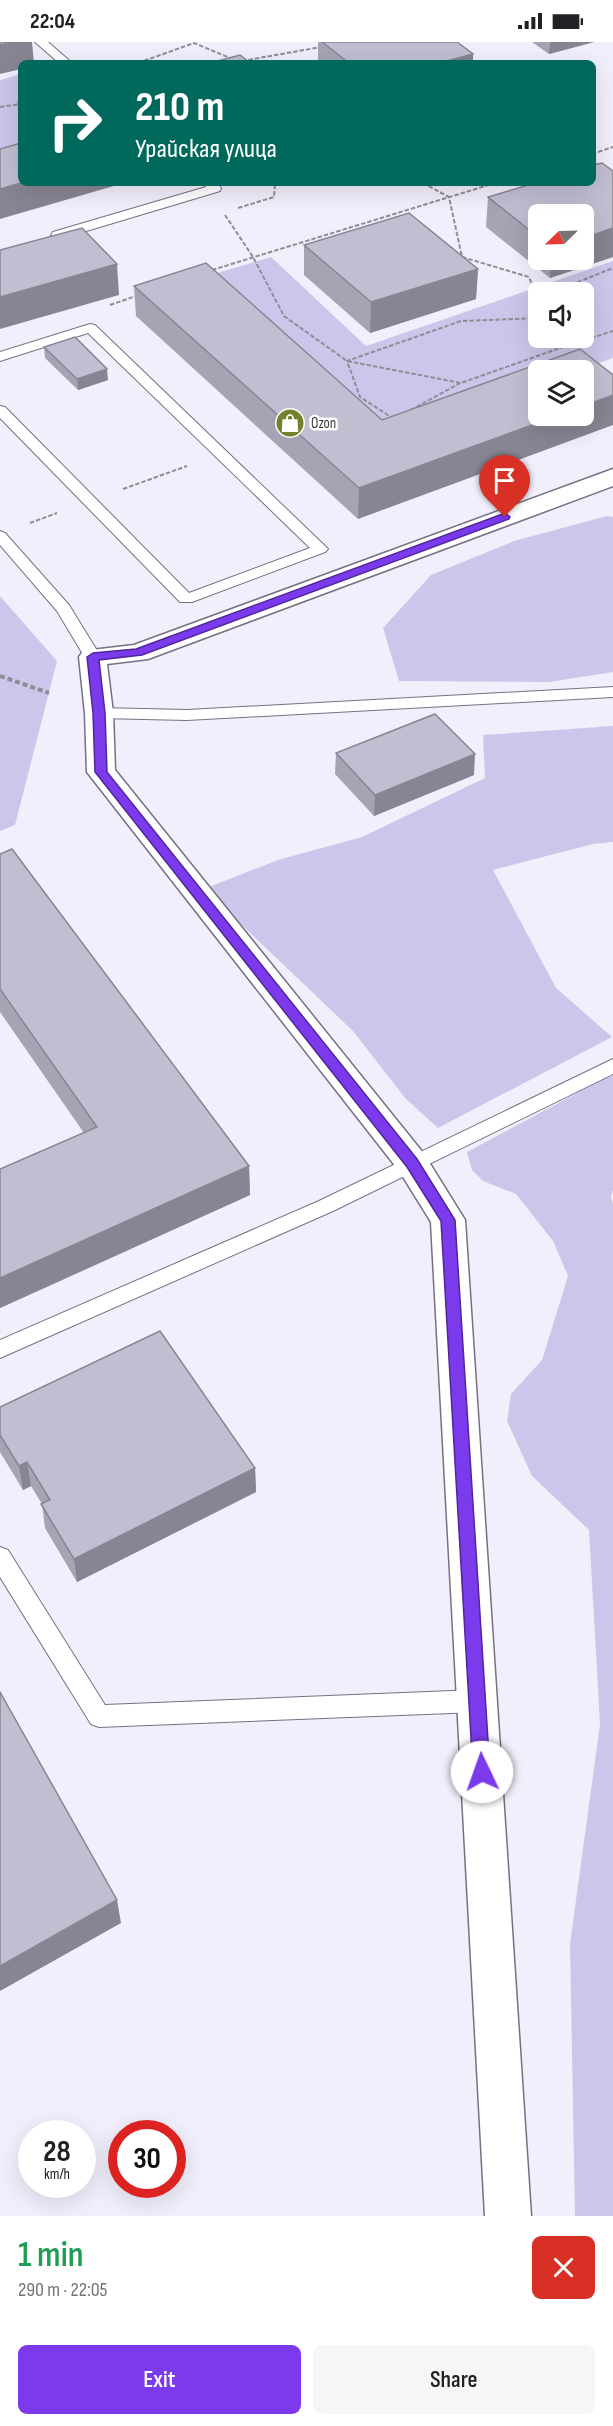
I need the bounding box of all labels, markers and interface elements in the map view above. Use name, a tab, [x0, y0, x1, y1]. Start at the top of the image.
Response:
text: 22:04	[30, 8, 75, 35]
text: 210 m	[135, 82, 224, 133]
icon: right	[36, 84, 114, 162]
text: Урайская улица	[135, 133, 277, 165]
north arrow	[528, 204, 594, 270]
map controls	[528, 204, 594, 426]
button: sound	[528, 282, 594, 348]
button: layers	[528, 360, 594, 426]
shop icon: Ozon	[274, 407, 306, 439]
place label: Ozon	[311, 414, 336, 433]
pin	[479, 455, 530, 517]
icon: arrive	[488, 464, 521, 497]
position arrow	[450, 1740, 514, 1804]
speed limit sign: 30	[108, 2120, 186, 2198]
text: 28	[43, 2134, 71, 2170]
text: km/h	[44, 2165, 70, 2184]
text: 1 min	[18, 2234, 83, 2277]
button: close	[532, 2236, 595, 2299]
text: 290 m · 22:05	[18, 2278, 108, 2302]
button: Exit	[18, 2345, 301, 2414]
button: Share	[313, 2345, 595, 2414]

